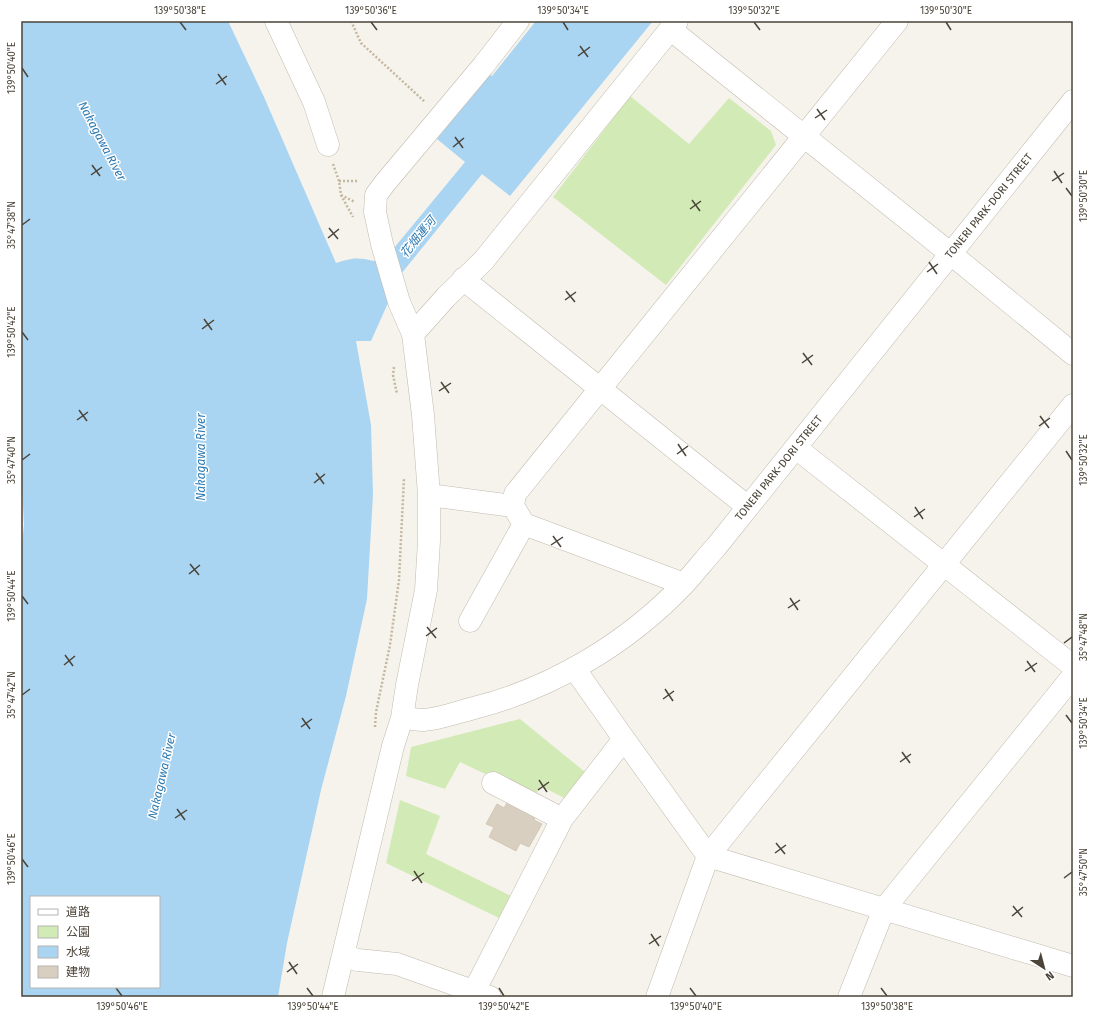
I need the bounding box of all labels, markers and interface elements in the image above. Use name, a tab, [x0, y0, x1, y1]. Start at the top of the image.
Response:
text: 139°50'38"E	[154, 5, 206, 17]
text: 139°50'36"E	[345, 5, 397, 17]
text: 139°50'34"E	[537, 5, 589, 17]
text: 139°50'32"E	[728, 5, 780, 17]
text: 139°50'30"E	[920, 5, 972, 17]
text: 139°50'40"E	[6, 42, 18, 94]
water label: Nakagawa River	[75, 99, 129, 183]
street label: TONERI PARK-DORI STREET	[943, 151, 1036, 261]
text: 139°50'30"E	[1078, 170, 1090, 222]
text: 35°47'38"N	[6, 201, 18, 249]
water label: 花畑運河	[397, 212, 440, 260]
text: 139°50'42"E	[6, 306, 18, 358]
water label: Nakagawa River	[194, 413, 208, 501]
street label: TONERI PARK-DORI STREET	[733, 413, 826, 523]
text: 139°50'32"E	[1078, 434, 1090, 486]
text: 35°47'40"N	[6, 436, 18, 484]
text: 139°50'44"E	[6, 570, 18, 622]
text: 35°47'48"N	[1078, 613, 1090, 661]
text: 35°47'42"N	[6, 671, 18, 719]
text: 139°50'34"E	[1078, 697, 1090, 749]
water label: Nakagawa River	[145, 731, 179, 820]
text: 139°50'46"E	[6, 833, 18, 885]
text: 35°47'50"N	[1078, 848, 1090, 896]
legend	[30, 896, 160, 988]
text: 道路	[66, 905, 90, 919]
text: 公園	[66, 925, 90, 939]
text: 水域	[66, 945, 90, 959]
north arrow	[1024, 948, 1064, 988]
text: 建物	[66, 965, 90, 979]
text: N	[1043, 968, 1056, 983]
text: 139°50'46"E	[96, 1001, 148, 1013]
text: 139°50'44"E	[287, 1001, 339, 1013]
text: 139°50'42"E	[478, 1001, 530, 1013]
text: 139°50'40"E	[670, 1001, 722, 1013]
text: 139°50'38"E	[861, 1001, 913, 1013]

